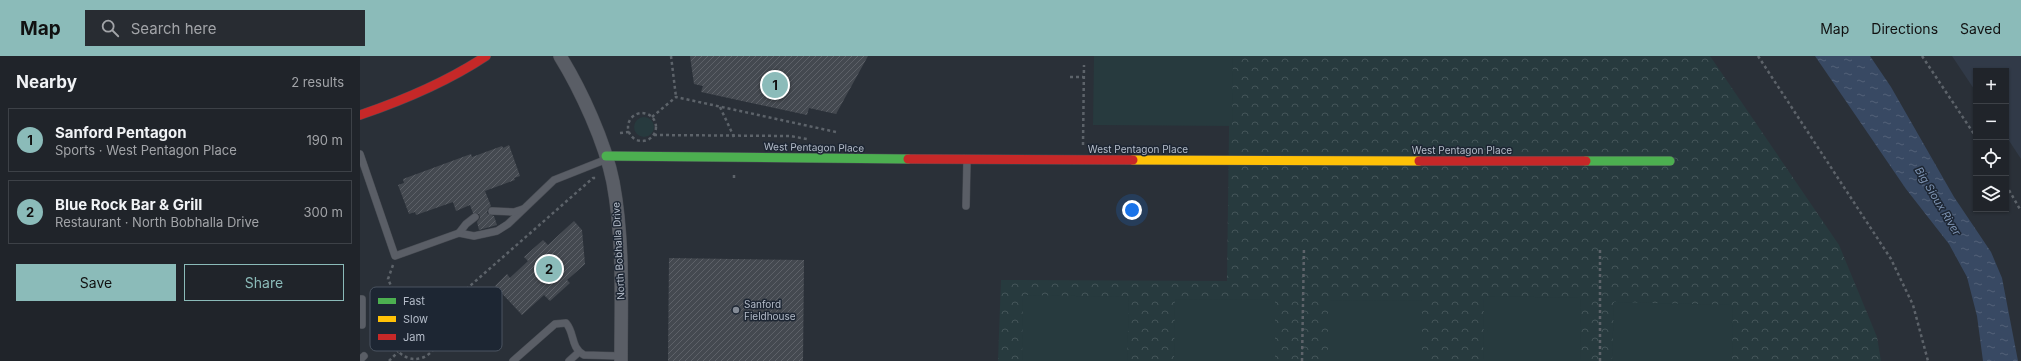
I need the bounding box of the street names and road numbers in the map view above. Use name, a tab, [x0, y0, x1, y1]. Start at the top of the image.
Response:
street label: West Pentagon Place	[764, 140, 864, 154]
street label: West Pentagon Place	[1088, 143, 1188, 155]
street label: West Pentagon Place	[1412, 144, 1512, 156]
street label: North Bobhalla Drive	[609, 202, 627, 300]

